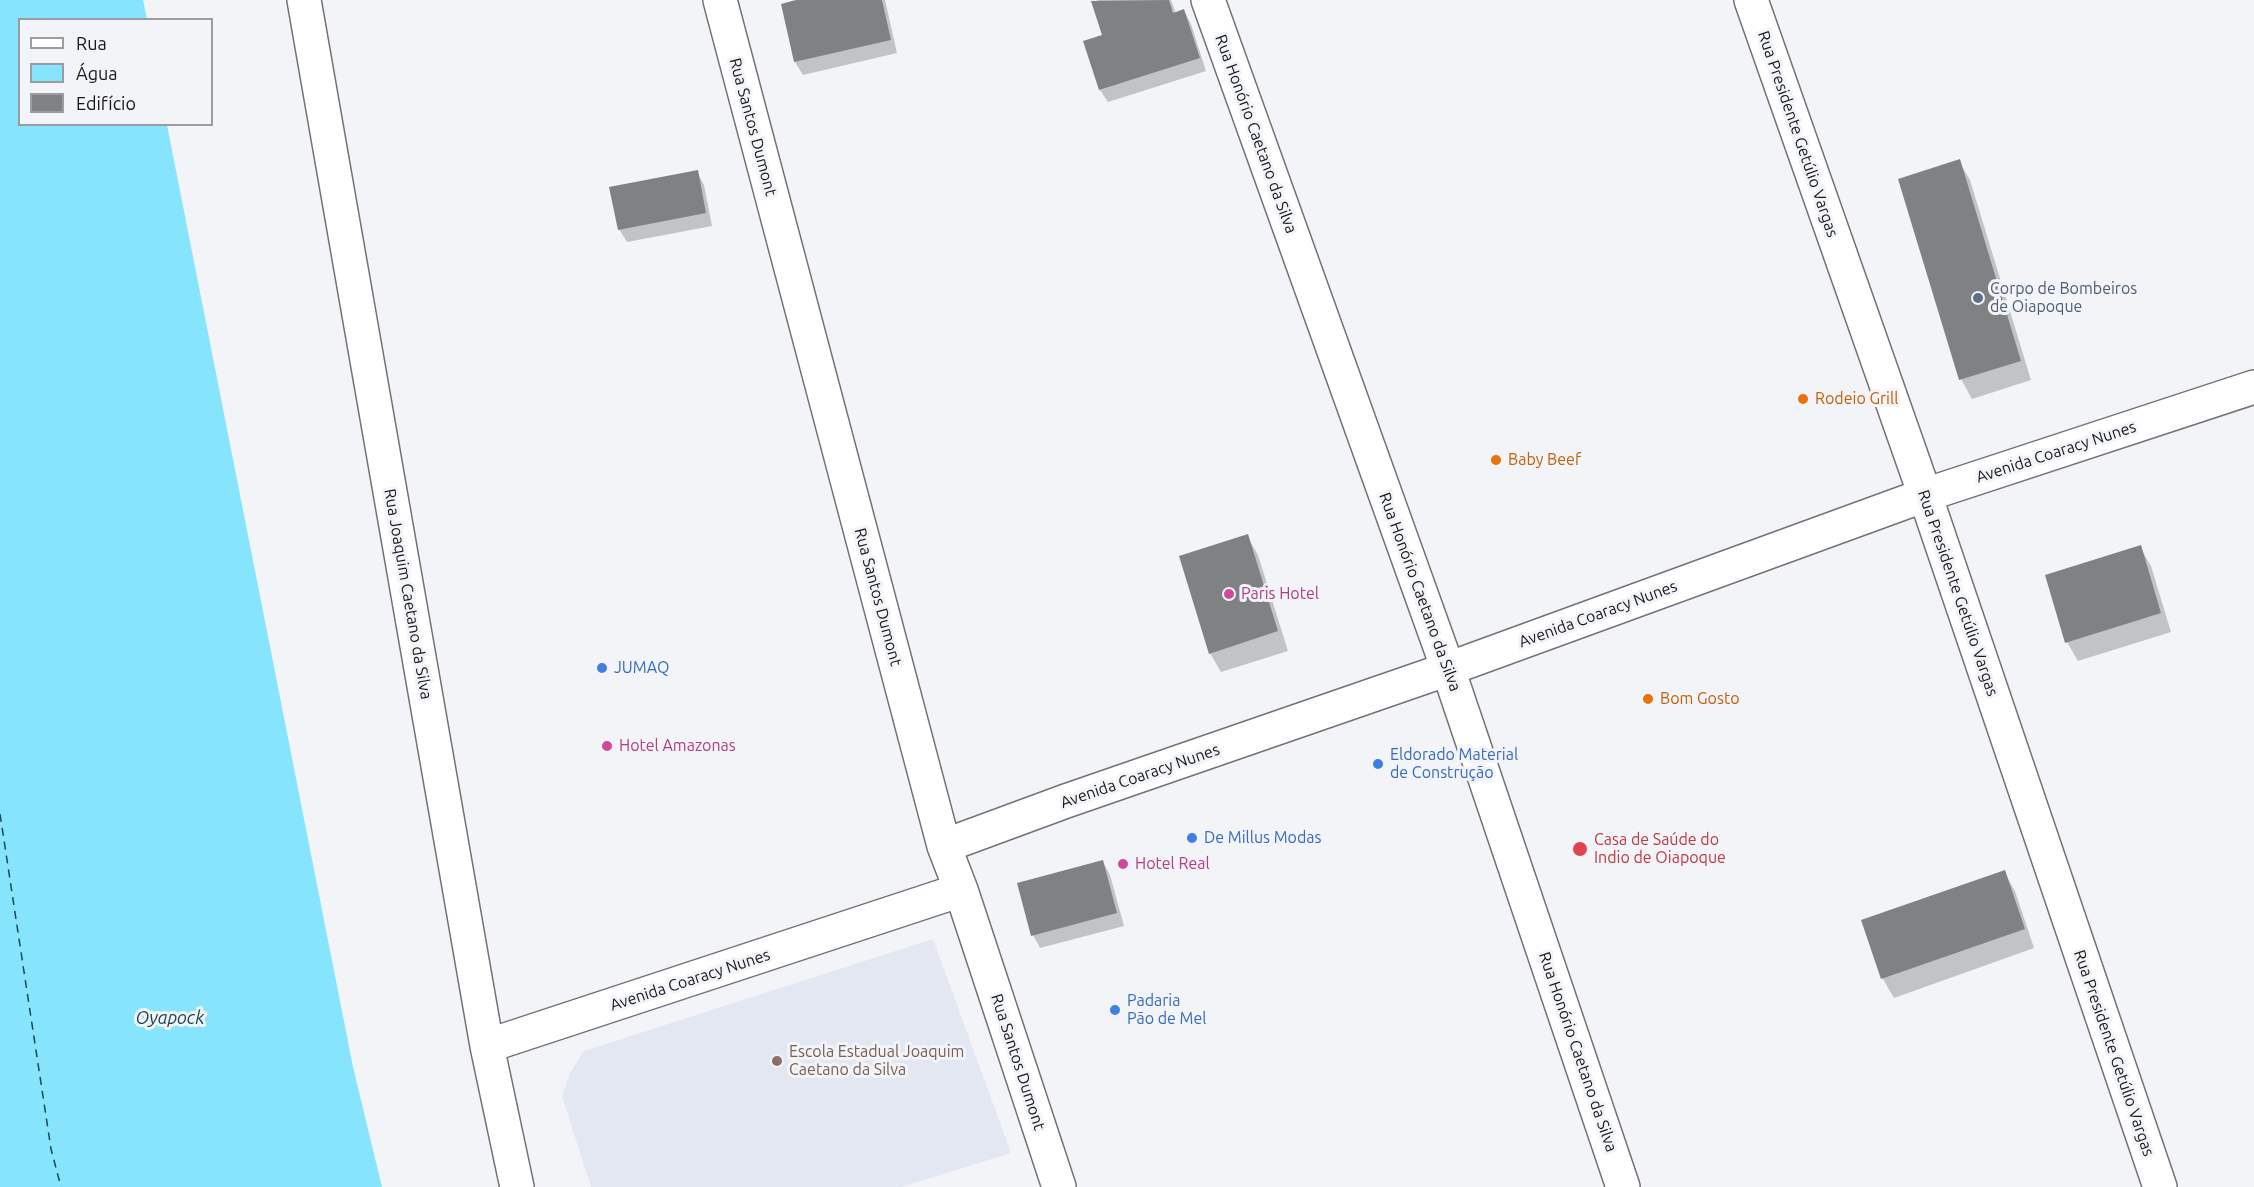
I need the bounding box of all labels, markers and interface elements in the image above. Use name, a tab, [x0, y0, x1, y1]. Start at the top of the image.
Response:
legend	[18, 18, 213, 126]
street label: Rua Presidente Getúlio Vargas	[1754, 28, 1842, 240]
street label: Rua Honório Caetano da Silva	[1211, 32, 1301, 236]
text: Rua	[76, 33, 107, 53]
street label: Rua Santos Dumont	[725, 56, 781, 198]
text: Água	[76, 63, 118, 83]
text: Edifício	[76, 93, 136, 113]
place label: Corpo de Bombeiros de Oiapoque	[1990, 279, 2137, 317]
marker: Corpo de Bombeiros de Oiapoque	[1971, 291, 1985, 305]
place label: Rodeio Grill	[1815, 389, 1898, 409]
marker: Rodeio Grill	[1796, 392, 1810, 406]
street label: Avenida Coaracy Nunes	[1974, 417, 2138, 487]
place label: Baby Beef	[1508, 450, 1581, 470]
marker: Baby Beef	[1489, 453, 1503, 467]
street label: Rua Joaquim Caetano da Silva	[380, 487, 436, 701]
street label: Rua Presidente Getúlio Vargas	[1914, 487, 2002, 699]
street label: Rua Honório Caetano da Silva	[1375, 490, 1465, 694]
street label: Rua Santos Dumont	[850, 526, 906, 668]
street label: Avenida Coaracy Nunes	[1516, 576, 1680, 652]
place label: Paris Hotel	[1241, 584, 1319, 604]
marker: Paris Hotel	[1222, 587, 1236, 601]
place label: JUMAQ	[614, 658, 669, 678]
marker: JUMAQ	[595, 661, 609, 675]
place label: Bom Gosto	[1660, 689, 1740, 709]
marker: Bom Gosto	[1641, 692, 1655, 706]
place label: Hotel Amazonas	[619, 736, 736, 756]
marker: Hotel Amazonas	[600, 739, 614, 753]
street label: Avenida Coaracy Nunes	[1058, 740, 1222, 812]
place label: Eldorado Material de Construção	[1390, 745, 1518, 783]
marker: Eldorado Material de Construção	[1371, 757, 1385, 771]
place label: De Millus Modas	[1204, 828, 1322, 848]
place label: Casa de Saúde do Indio de Oiapoque	[1594, 830, 1726, 868]
marker: De Millus Modas	[1185, 831, 1199, 845]
marker: Casa de Saúde do Indio de Oiapoque	[1571, 840, 1589, 858]
place label: Hotel Real	[1135, 854, 1210, 874]
marker: Hotel Real	[1116, 857, 1130, 871]
street label: Avenida Coaracy Nunes	[608, 945, 772, 1015]
street label: Rua Presidente Getúlio Vargas	[2070, 947, 2158, 1159]
street label: Rua Honório Caetano da Silva	[1535, 949, 1621, 1155]
place label: Padaria Pão de Mel	[1127, 991, 1206, 1029]
street label: Rua Santos Dumont	[987, 992, 1049, 1132]
marker: Padaria Pão de Mel	[1108, 1003, 1122, 1017]
water label: Oyapock	[136, 1007, 204, 1029]
place label: Escola Estadual Joaquim Caetano da Silva	[789, 1042, 964, 1080]
marker: Escola Estadual Joaquim Caetano da Silva	[770, 1054, 784, 1068]

